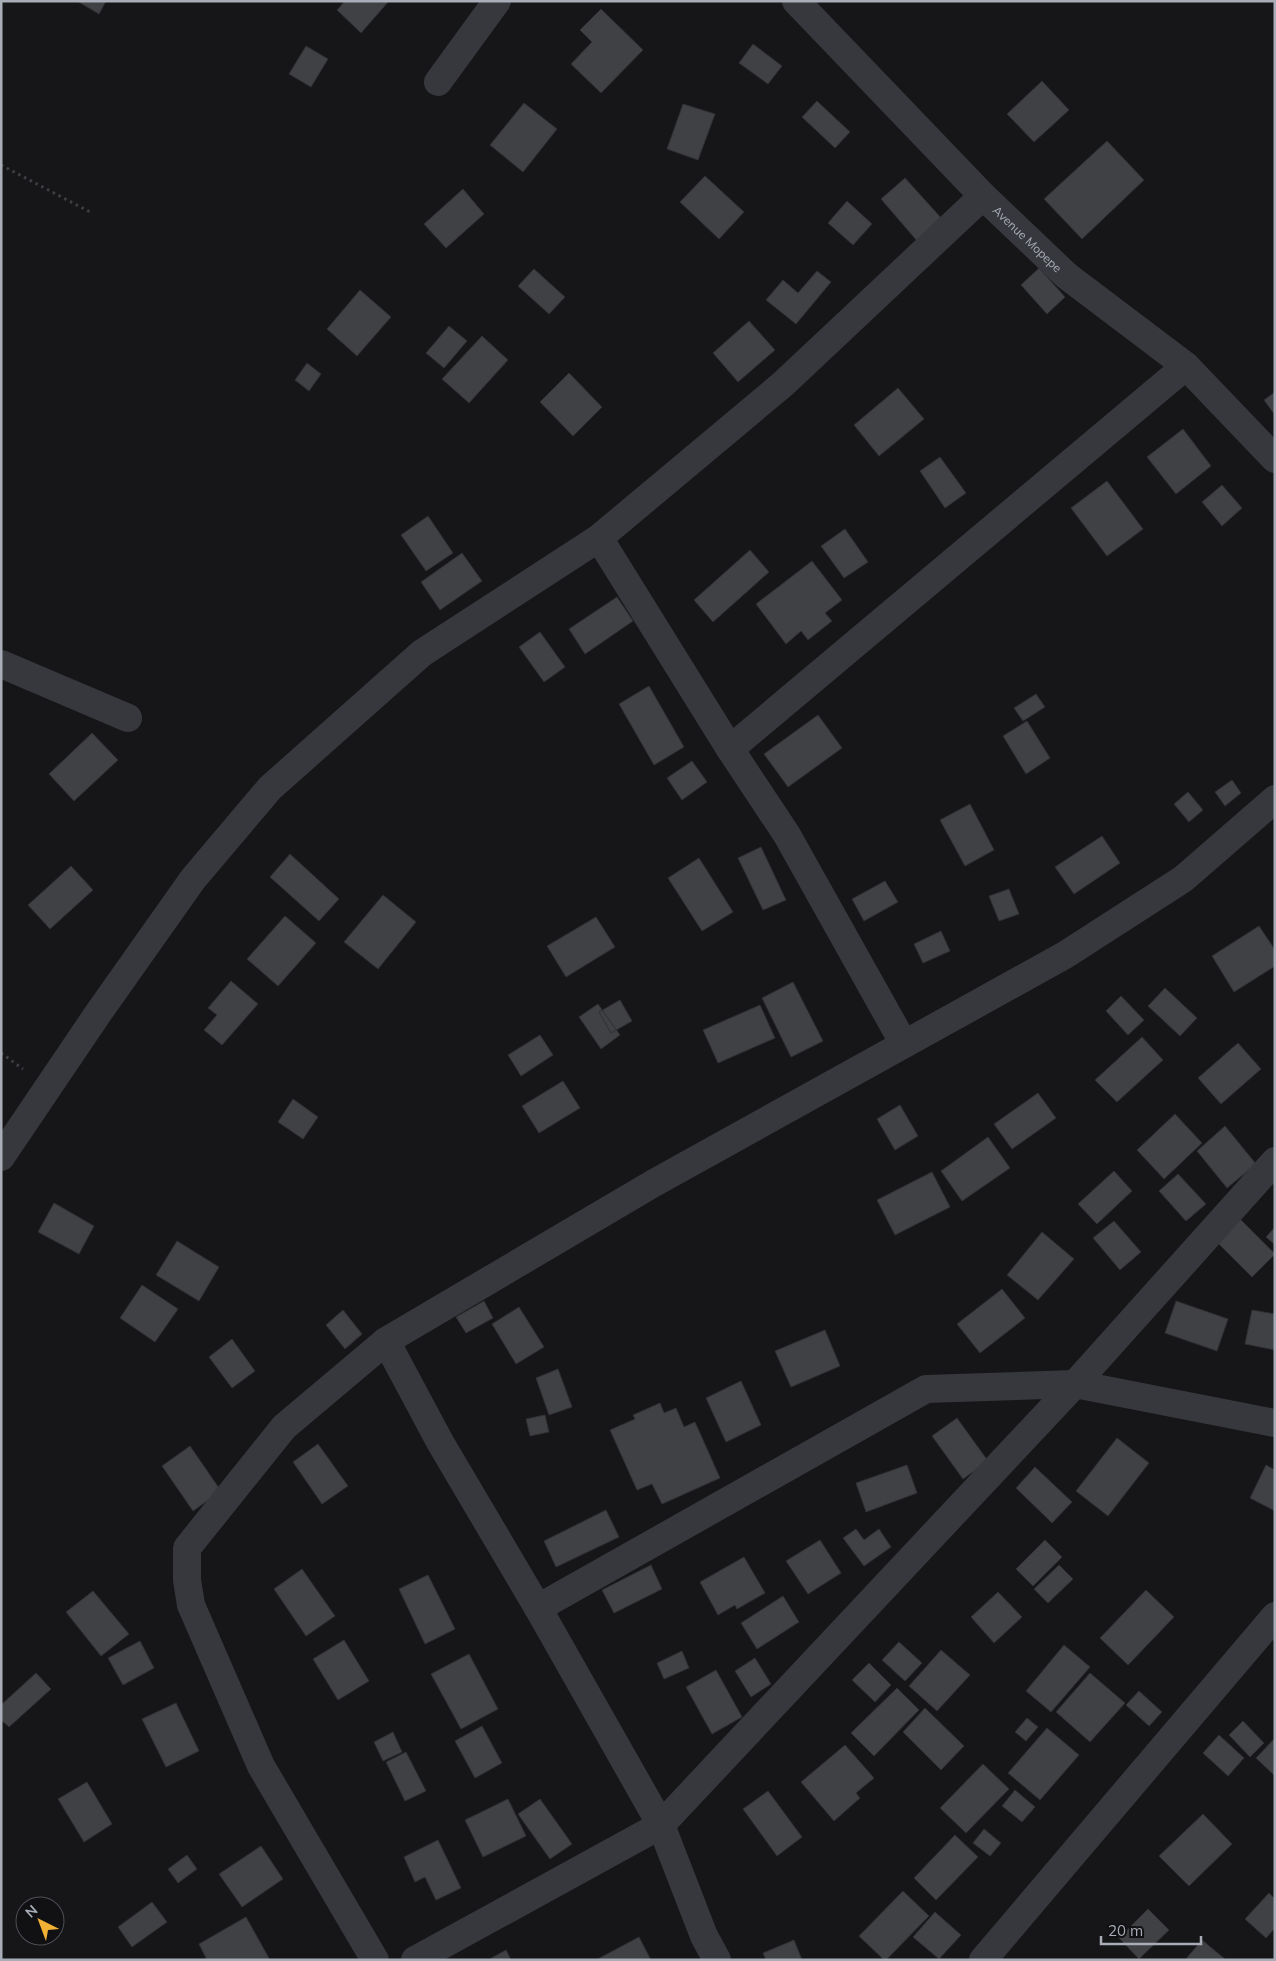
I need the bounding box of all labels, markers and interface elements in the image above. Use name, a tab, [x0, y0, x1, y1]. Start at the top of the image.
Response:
street label: Avenue Mopepe	[990, 202, 1065, 275]
north arrow	[15, 1896, 65, 1946]
text: N	[21, 1901, 41, 1922]
scale bar	[1101, 1914, 1201, 1946]
text: 20 m	[1108, 1921, 1143, 1940]

